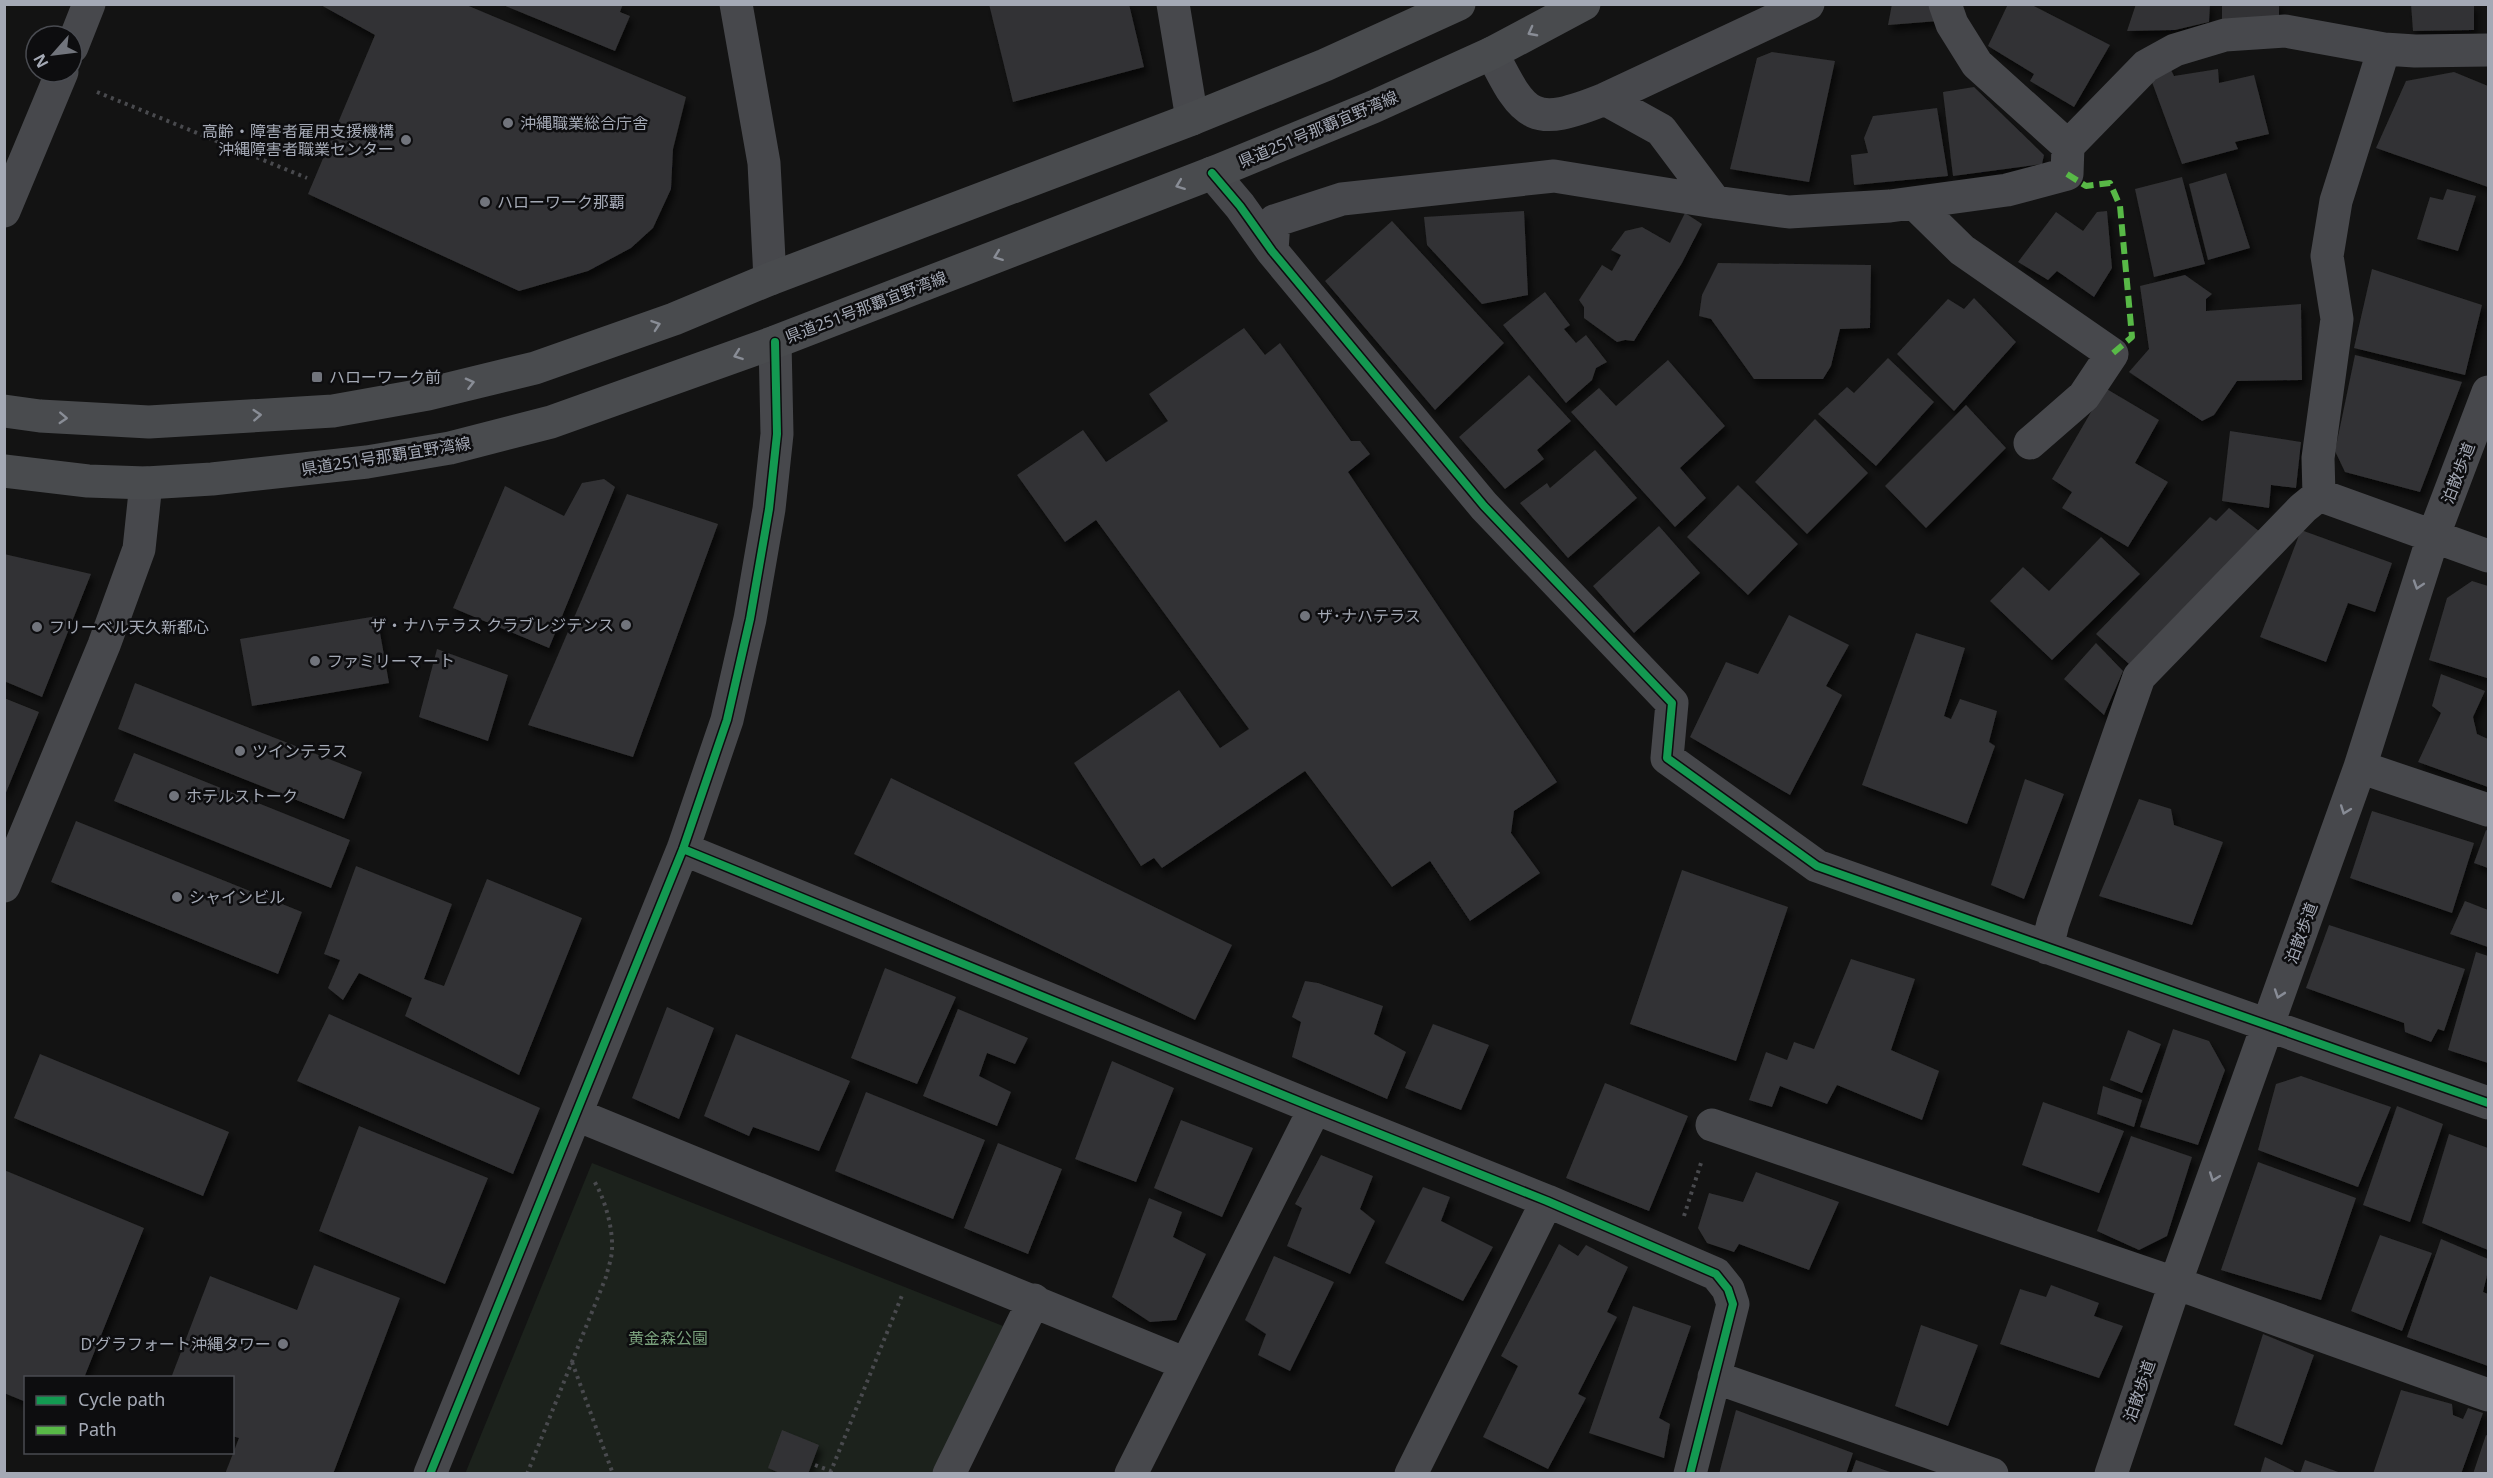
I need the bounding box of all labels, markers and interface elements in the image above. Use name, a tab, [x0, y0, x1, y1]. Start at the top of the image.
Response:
north arrow	[24, 24, 84, 84]
one-way arrow	[1528, 25, 1538, 36]
text: N	[28, 50, 54, 72]
street label: 県道251号那覇宜野湾線	[1235, 85, 1401, 173]
place label: 沖縄職業総合庁舎	[520, 112, 648, 134]
marker: 沖縄職業総合庁舎	[501, 116, 515, 130]
place label: 高齢・障害者雇用支援機構 沖縄障害者職業センター	[202, 120, 394, 160]
marker: 高齢・障害者雇用支援機構 沖縄障害者職業センター	[399, 133, 413, 147]
one-way arrow	[1176, 178, 1187, 190]
place label: ハローワーク那覇	[497, 191, 625, 213]
marker: ハローワーク那覇	[478, 195, 492, 209]
one-way arrow	[994, 248, 1004, 261]
street label: 県道251号那覇宜野湾線	[782, 266, 950, 348]
one-way arrow	[650, 320, 661, 333]
one-way arrow	[733, 348, 744, 361]
place label: ハローワーク前	[329, 366, 441, 388]
marker: ハローワーク前	[310, 370, 324, 384]
one-way arrow	[465, 378, 475, 391]
one-way arrow	[253, 409, 262, 422]
one-way arrow	[58, 411, 67, 424]
street label: 県道251号那覇宜野湾線	[300, 432, 472, 480]
street label: 泊散歩道	[2436, 439, 2480, 507]
one-way arrow	[2413, 579, 2425, 590]
place label: ザ･ナハテラス	[1317, 605, 1421, 627]
marker: ザ･ナハテラス	[1298, 609, 1312, 623]
place label: ザ・ナハテラス クラブレジテンス	[370, 614, 614, 636]
place label: フリーベル天久新都心	[49, 616, 209, 638]
marker: ザ・ナハテラス クラブレジテンス	[619, 618, 633, 632]
marker: フリーベル天久新都心	[30, 620, 44, 634]
place label: ファミリーマート	[327, 650, 455, 672]
marker: ファミリーマート	[308, 654, 322, 668]
place label: ツインテラス	[252, 740, 348, 762]
marker: ツインテラス	[233, 744, 247, 758]
place label: ホテルストーク	[186, 785, 298, 807]
marker: ホテルストーク	[167, 789, 181, 803]
one-way arrow	[2339, 804, 2352, 815]
place label: シャインビル	[189, 886, 285, 908]
marker: シャインビル	[170, 890, 184, 904]
street label: 泊散歩道	[2280, 899, 2322, 967]
one-way arrow	[2274, 988, 2287, 999]
one-way arrow	[2208, 1171, 2221, 1182]
park label: 黄金森公園	[628, 1327, 708, 1349]
place label: D’グラフォート沖縄タワー	[81, 1333, 271, 1355]
marker: D’グラフォート沖縄タワー	[276, 1337, 290, 1351]
street label: 泊散歩道	[2118, 1357, 2160, 1425]
legend	[24, 1376, 234, 1454]
text: Cycle path	[78, 1387, 165, 1411]
text: Path	[78, 1417, 117, 1441]

